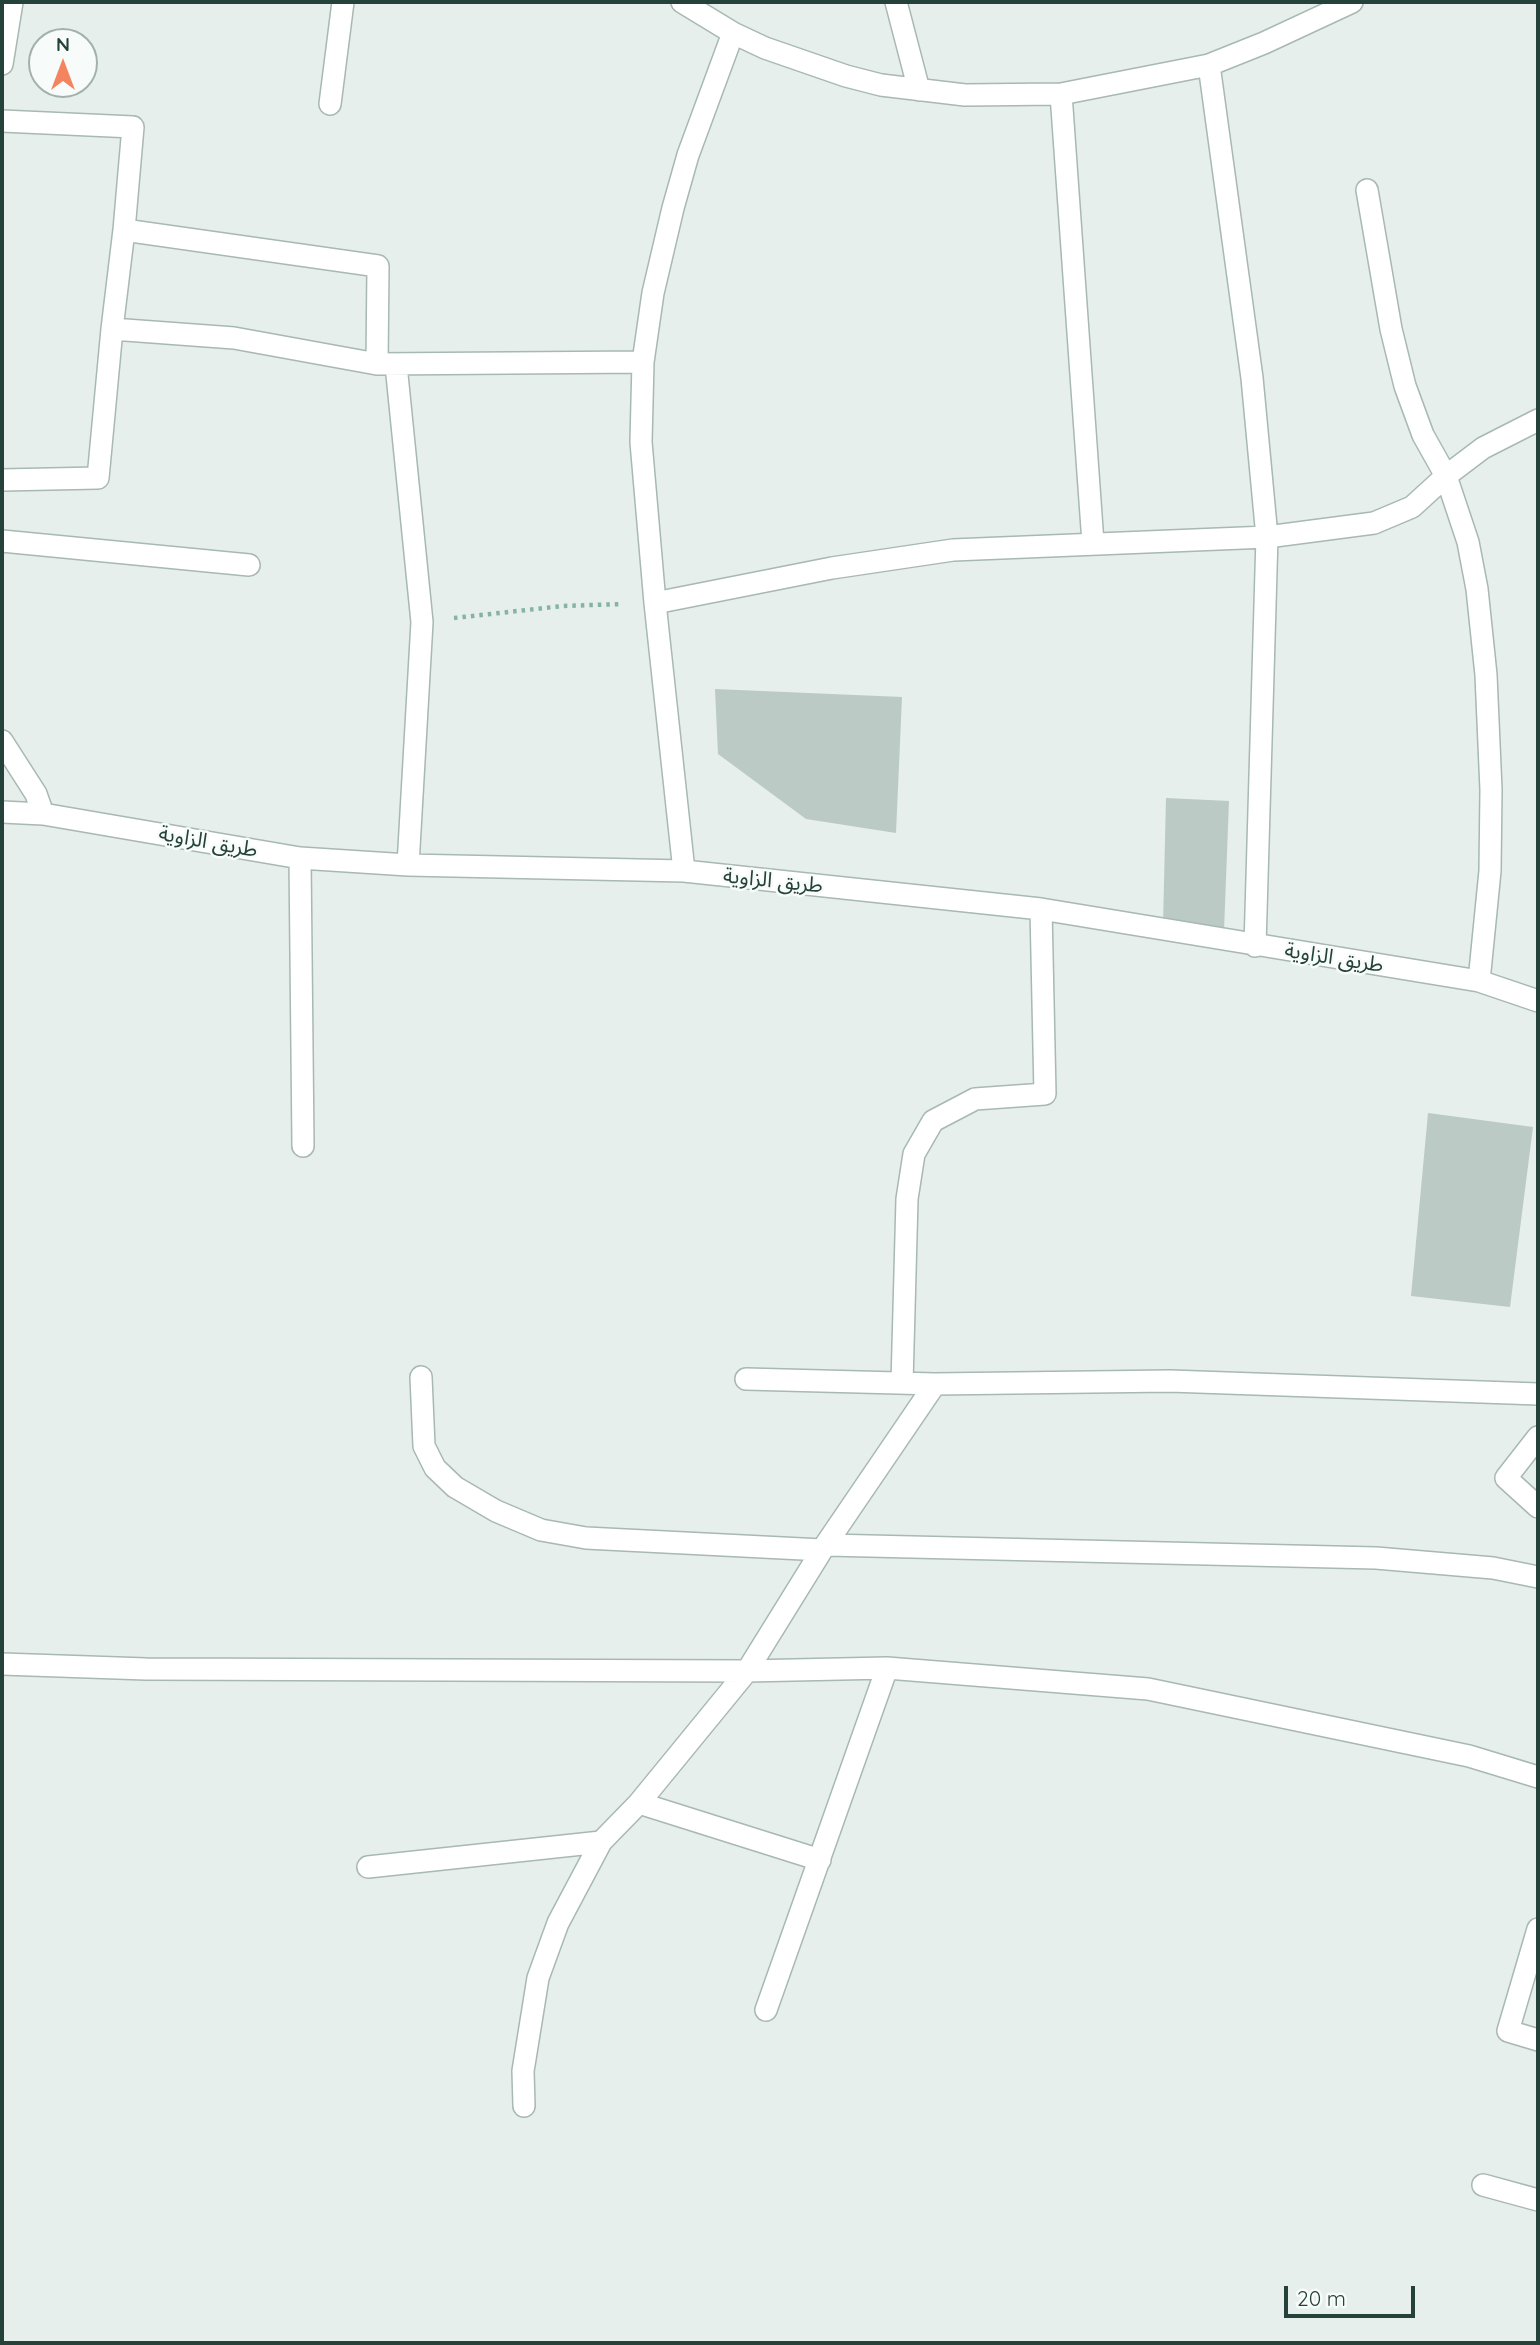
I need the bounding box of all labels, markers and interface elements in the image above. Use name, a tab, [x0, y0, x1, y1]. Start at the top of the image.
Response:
north arrow	[28, 28, 98, 98]
text: N	[56, 32, 70, 56]
street label: طريق الزاوية	[157, 821, 259, 863]
street label: طريق الزاوية	[722, 863, 824, 899]
street label: طريق الزاوية	[1283, 938, 1385, 978]
scale bar	[1288, 2272, 1419, 2316]
text: 20 m	[1297, 2285, 1346, 2311]

